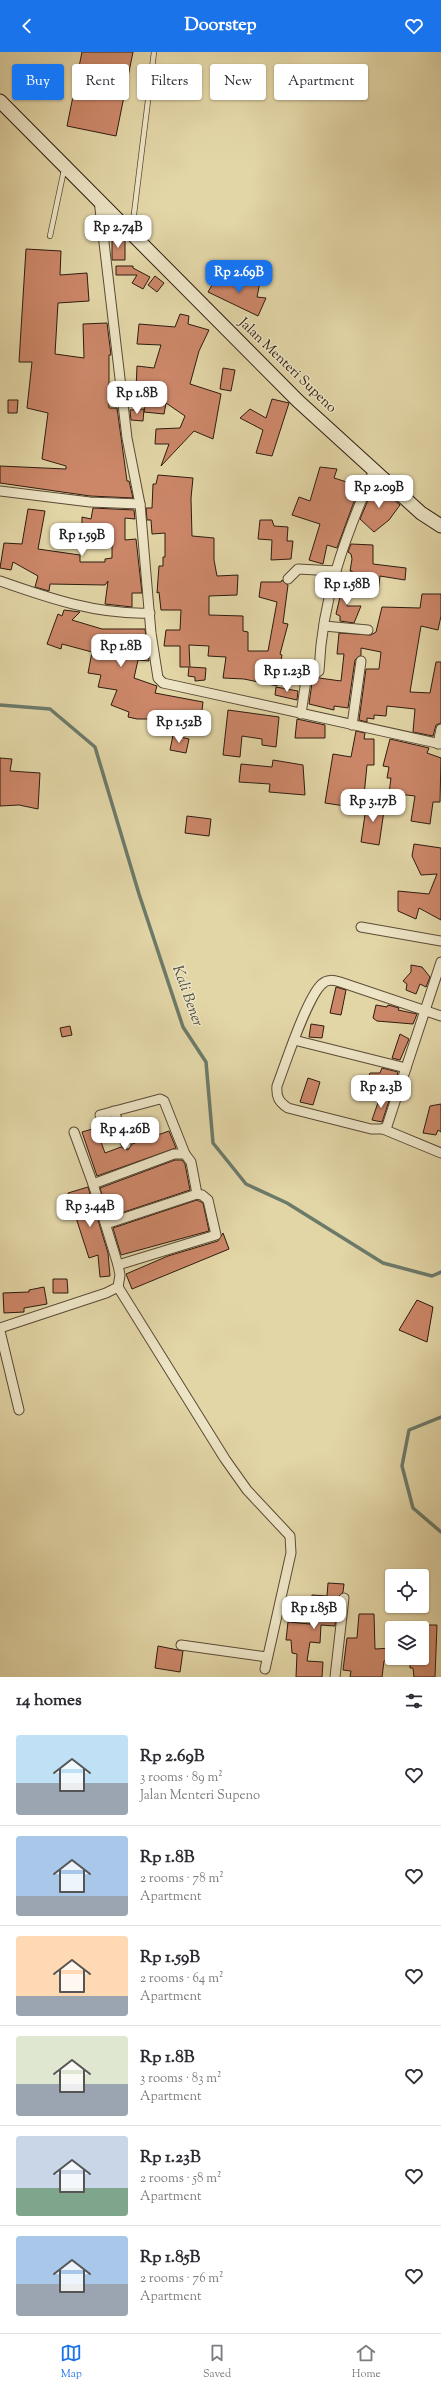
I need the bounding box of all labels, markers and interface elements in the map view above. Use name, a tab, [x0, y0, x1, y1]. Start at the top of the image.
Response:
text: Doorstep	[184, 13, 257, 39]
icon: back	[16, 15, 38, 37]
icon: heart	[403, 15, 425, 37]
chip: Buy	[12, 64, 64, 100]
chip: Rent	[72, 64, 129, 100]
chip: Filters	[137, 64, 202, 100]
chip: New	[210, 64, 266, 100]
chip: Apartment	[274, 64, 368, 100]
pin: Rp 2.74B	[77, 215, 159, 249]
text: Rp 2.74B	[94, 219, 142, 237]
pin: Rp 2.69B	[198, 260, 280, 294]
text: Rp 2.69B	[214, 264, 264, 282]
street label: Jalan Menteri Supeno	[233, 313, 341, 418]
pin: Rp 1.8B	[100, 381, 174, 415]
text: Rp 1.8B	[116, 385, 158, 403]
pin: Rp 2.09B	[338, 475, 420, 509]
text: Rp 2.09B	[354, 479, 404, 497]
pin: Rp 1.59B	[41, 523, 123, 557]
text: Rp 1.59B	[59, 527, 105, 545]
pin: Rp 1.58B	[306, 572, 388, 606]
text: Rp 1.58B	[324, 576, 370, 594]
pin: Rp 1.8B	[84, 634, 158, 668]
text: Rp 1.8B	[100, 638, 142, 656]
pin: Rp 1.23B	[246, 659, 328, 693]
text: Rp 1.23B	[264, 663, 310, 681]
pin: Rp 1.52B	[138, 710, 220, 744]
text: Rp 1.52B	[156, 714, 202, 732]
pin: Rp 3.17B	[332, 789, 414, 823]
text: Rp 3.17B	[350, 793, 396, 811]
water label: Kali Bener	[166, 962, 208, 1030]
pin: Rp 2.3B	[344, 1075, 418, 1109]
text: Rp 2.3B	[360, 1079, 402, 1097]
pin: Rp 4.26B	[84, 1117, 166, 1151]
text: Rp 4.26B	[100, 1121, 150, 1139]
pin: Rp 3.44B	[49, 1194, 131, 1228]
text: Rp 3.44B	[65, 1198, 115, 1216]
map controls	[385, 1569, 429, 1665]
button: locate	[385, 1569, 429, 1613]
pin: Rp 1.85B	[273, 1596, 355, 1630]
text: Rp 1.85B	[291, 1600, 337, 1618]
button: layers	[385, 1621, 429, 1665]
text: 14 homes	[16, 1689, 82, 1713]
icon: filters	[403, 1690, 425, 1712]
text: Rp 2.69B	[140, 1745, 204, 1769]
icon: home	[48, 1751, 96, 1799]
icon: heart	[403, 1764, 425, 1786]
text: 3 rooms · 89 m²	[140, 1769, 223, 1787]
text: Jalan Menteri Supeno	[140, 1787, 260, 1805]
text: Rp 1.8B	[140, 1846, 194, 1870]
icon: home	[48, 1852, 96, 1900]
icon: heart	[403, 1865, 425, 1887]
text: 2 rooms · 78 m²	[140, 1870, 224, 1888]
text: Apartment	[140, 1888, 201, 1906]
text: Rp 1.59B	[140, 1946, 200, 1970]
icon: home	[48, 1952, 96, 2000]
icon: heart	[403, 1965, 425, 1987]
text: 2 rooms · 64 m²	[140, 1970, 223, 1988]
text: Apartment	[140, 1988, 201, 2006]
text: Rp 1.8B	[140, 2046, 194, 2070]
icon: home	[48, 2052, 96, 2100]
icon: heart	[403, 2065, 425, 2087]
text: 3 rooms · 83 m²	[140, 2070, 221, 2088]
text: Apartment	[140, 2088, 201, 2106]
text: Rp 1.23B	[140, 2146, 201, 2170]
icon: home	[48, 2152, 96, 2200]
icon: heart	[403, 2165, 425, 2187]
text: 2 rooms · 58 m²	[140, 2170, 221, 2188]
text: Apartment	[140, 2188, 201, 2206]
text: Rp 1.85B	[140, 2246, 200, 2270]
icon: home	[48, 2252, 96, 2300]
icon: heart	[403, 2265, 425, 2287]
text: 2 rooms · 76 m²	[140, 2270, 224, 2288]
text: Apartment	[140, 2288, 201, 2306]
tab: Map	[60, 2342, 82, 2382]
tab: Saved	[203, 2342, 231, 2382]
tab: Home	[352, 2342, 381, 2382]

